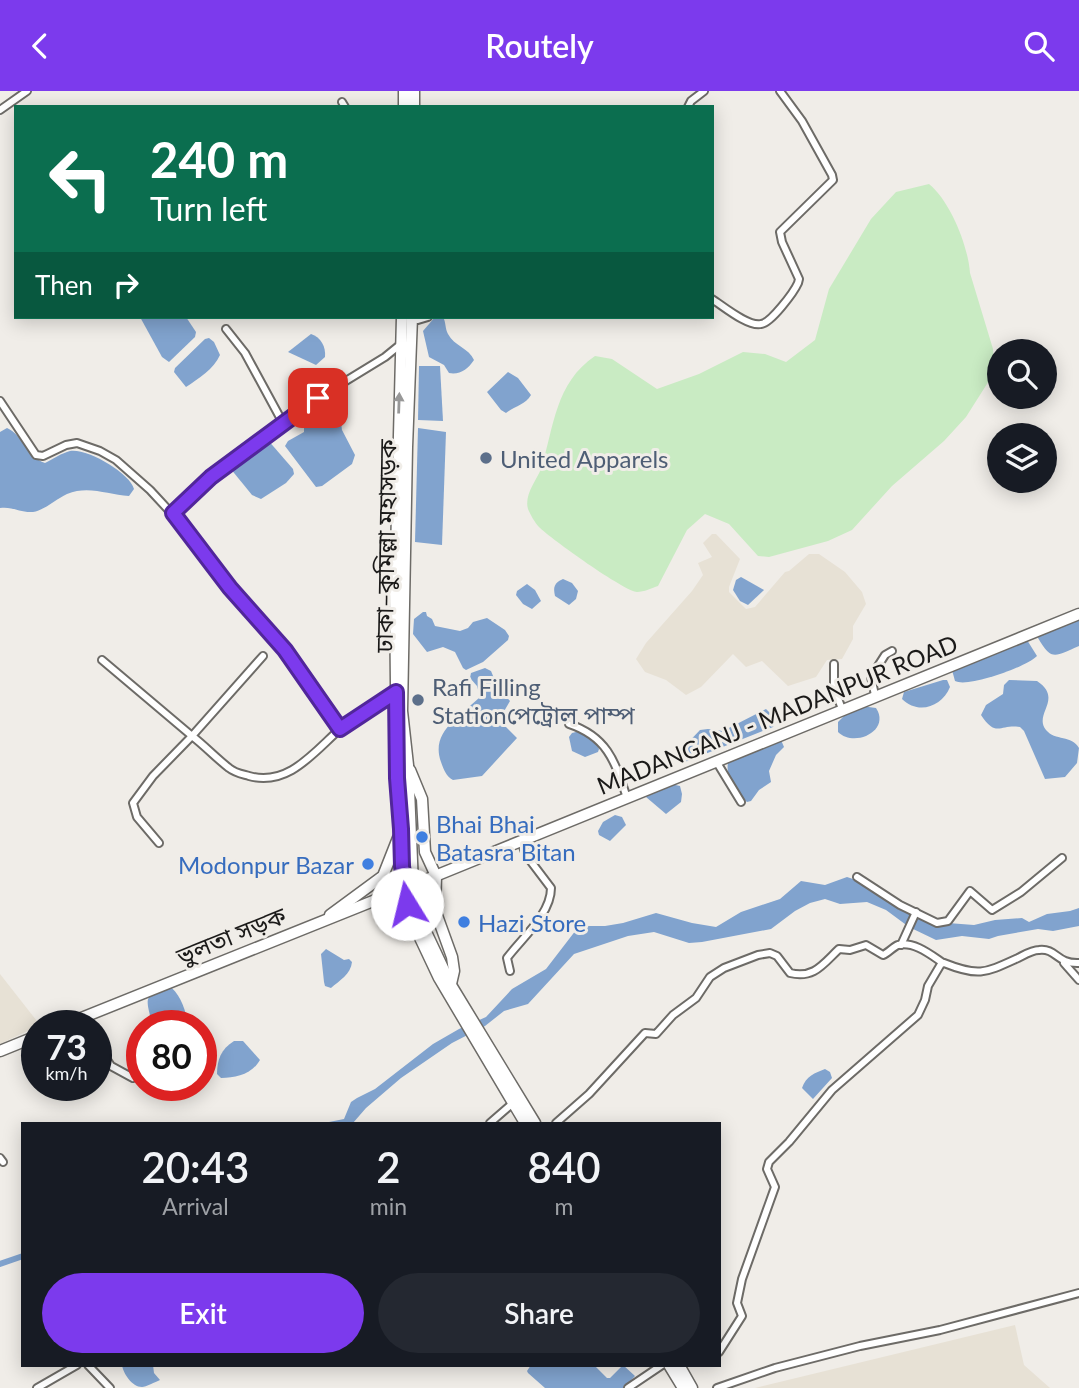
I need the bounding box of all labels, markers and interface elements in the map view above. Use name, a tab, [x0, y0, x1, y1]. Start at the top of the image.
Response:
text: Routely	[485, 26, 594, 65]
icon: back	[21, 27, 59, 65]
icon: search	[1020, 27, 1058, 65]
text: 240 m	[150, 130, 288, 188]
icon: left	[35, 133, 126, 224]
text: Turn left	[150, 189, 267, 228]
icon: right	[107, 266, 145, 304]
text: Then	[35, 269, 93, 301]
map controls	[987, 339, 1057, 493]
button: search	[987, 339, 1057, 409]
pin	[288, 368, 348, 428]
icon: arrive	[299, 379, 337, 417]
one-way arrow	[393, 391, 404, 413]
button: layers	[987, 423, 1057, 493]
street label: ঢাকা–কুমিল্লা মহাসড়ক	[369, 438, 402, 654]
place label: United Apparels	[500, 444, 668, 473]
marker: United Apparels	[478, 450, 494, 466]
street label: MADANGANJ - MADANPUR ROAD	[592, 628, 962, 800]
place label: Rafi Filling Stationপেট্রোল পাম্প	[432, 672, 636, 729]
marker: Rafi Filling Stationপেট্রোল পাম্প	[410, 692, 426, 708]
place label: Bhai Bhai Batasra Bitan	[436, 809, 576, 866]
marker: Bhai Bhai Batasra Bitan	[414, 829, 430, 845]
place label: Modonpur Bazar	[178, 850, 354, 879]
marker: Modonpur Bazar	[360, 856, 376, 872]
position arrow	[370, 867, 444, 941]
street label: ভুলতা সড়ক	[171, 900, 291, 972]
place label: Hazi Store	[478, 908, 586, 937]
marker: Hazi Store	[456, 914, 472, 930]
speed limit sign: 80	[126, 1010, 217, 1101]
text: 73	[46, 1025, 87, 1067]
text: km/h	[45, 1062, 88, 1084]
text: 20:43	[141, 1142, 249, 1192]
text: 2	[376, 1142, 401, 1192]
text: 840	[528, 1142, 601, 1192]
text: Arrival	[162, 1192, 229, 1220]
text: min	[370, 1192, 407, 1220]
text: m	[555, 1192, 574, 1220]
button: Exit	[42, 1273, 364, 1353]
button: Share	[378, 1273, 700, 1353]

